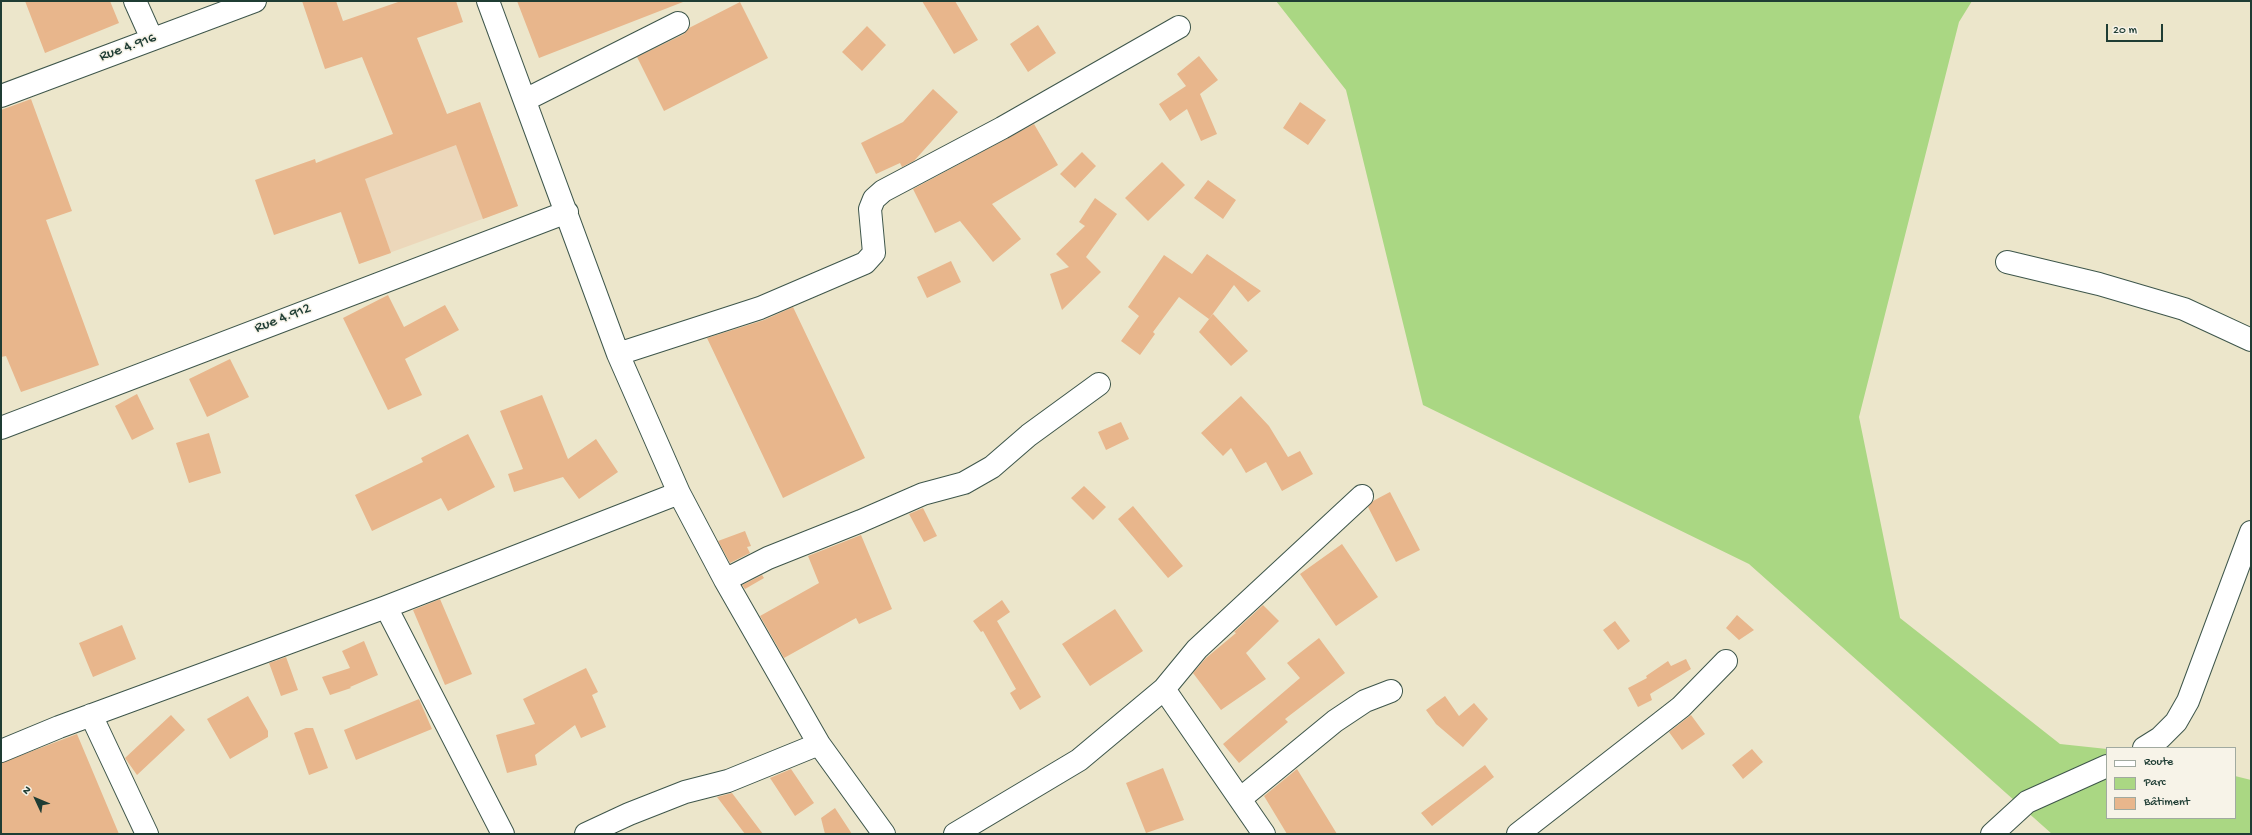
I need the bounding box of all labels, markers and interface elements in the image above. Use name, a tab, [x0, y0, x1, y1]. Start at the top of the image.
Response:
scale bar	[2108, 16, 2165, 42]
text: 20 m	[2113, 24, 2137, 38]
street label: Rue 4.916	[97, 29, 159, 67]
street label: Rue 4.912	[252, 300, 314, 338]
legend	[2106, 747, 2236, 819]
text: Route	[2144, 756, 2173, 770]
text: Parc	[2144, 776, 2166, 790]
north arrow	[16, 779, 56, 819]
text: N	[21, 784, 34, 797]
text: Bâtiment	[2144, 796, 2190, 810]

